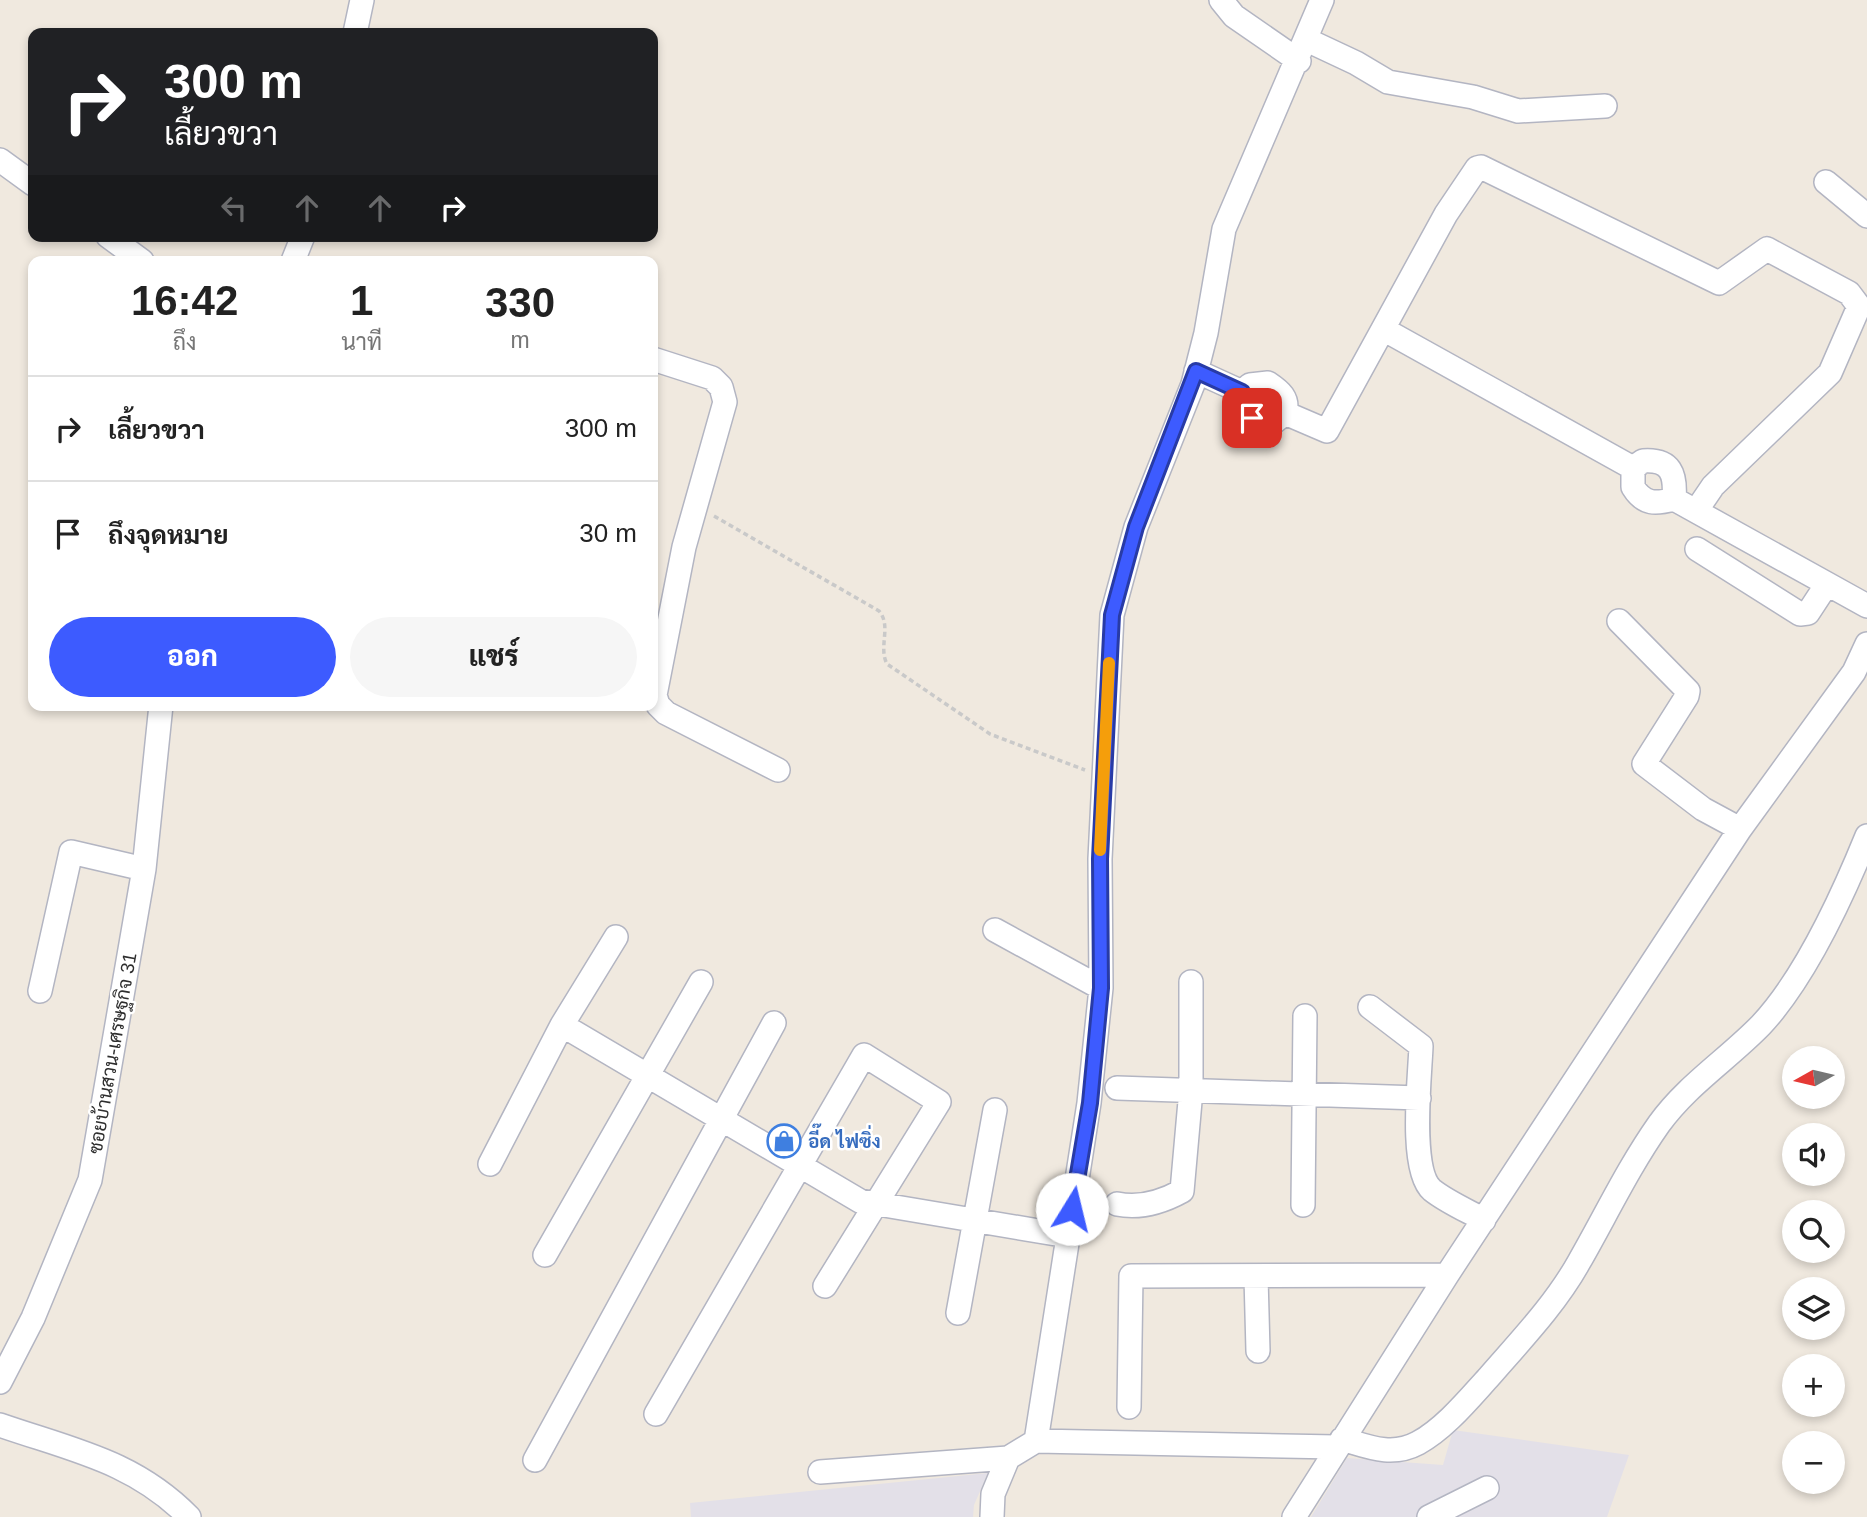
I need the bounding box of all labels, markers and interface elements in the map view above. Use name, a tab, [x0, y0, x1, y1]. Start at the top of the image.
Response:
text: 300 m	[164, 54, 303, 108]
icon: right	[49, 56, 140, 147]
text: เลี้ยวขวา	[164, 116, 278, 152]
icon: left	[215, 189, 253, 227]
icon: ahead	[288, 189, 326, 227]
icon: ahead	[361, 189, 399, 227]
icon: right	[434, 189, 472, 227]
text: 16:42	[131, 277, 238, 324]
text: 1	[350, 277, 373, 324]
text: 330	[485, 279, 555, 326]
text: m	[510, 327, 530, 353]
text: ถึง	[173, 329, 197, 355]
text: นาที	[341, 329, 382, 355]
pin	[1222, 388, 1282, 448]
icon: arrive	[1233, 399, 1271, 437]
icon: right	[49, 410, 87, 448]
text: 300 m	[565, 413, 637, 443]
text: เลี้ยวขวา	[108, 415, 205, 445]
icon: arrive	[49, 515, 87, 553]
text: 30 m	[579, 518, 637, 548]
text: ถึงจุดหมาย	[108, 520, 229, 550]
button: ออก	[49, 617, 336, 697]
button: แชร์	[350, 617, 637, 697]
street label: ซอยบ้านสวน-เศรษฐกิจ 31	[83, 951, 143, 1156]
north arrow	[1782, 1046, 1844, 1110]
map controls	[1782, 1046, 1845, 1494]
shop icon: อี๊ด ไฟซิ่ง	[765, 1122, 803, 1160]
place label: อี๊ด ไฟซิ่ง	[808, 1123, 881, 1152]
button: sound	[1782, 1123, 1845, 1186]
position arrow	[1035, 1172, 1109, 1246]
button: search	[1782, 1200, 1845, 1263]
button: layers	[1782, 1277, 1845, 1340]
button: +	[1782, 1354, 1845, 1417]
button: −	[1782, 1431, 1845, 1494]

